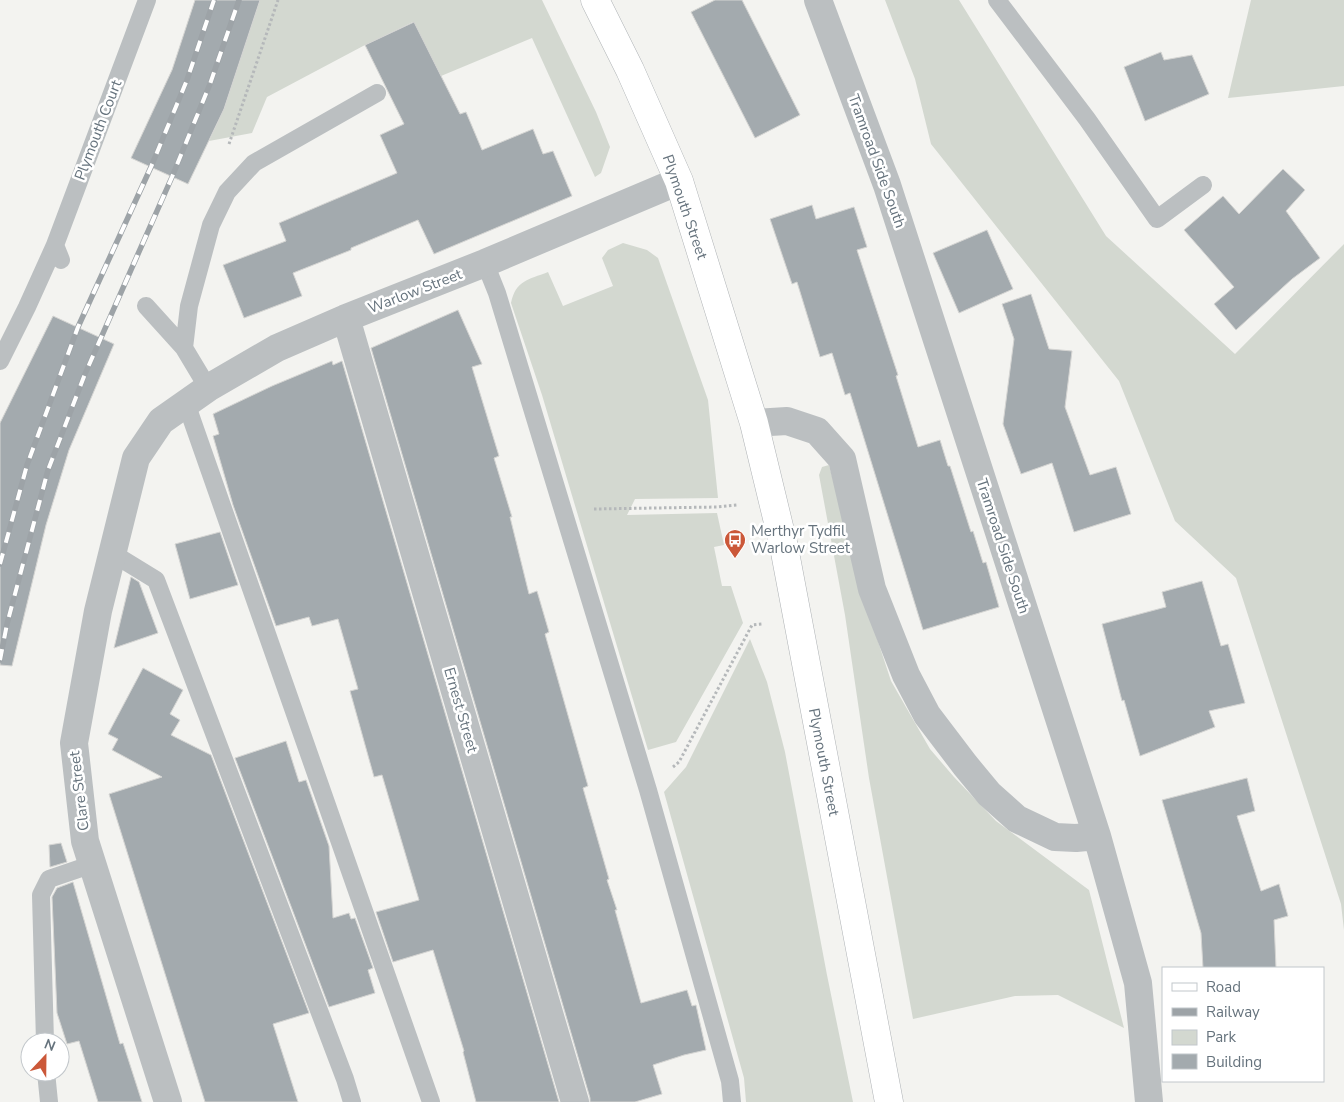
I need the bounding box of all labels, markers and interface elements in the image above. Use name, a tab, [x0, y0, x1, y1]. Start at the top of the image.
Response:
street label: Plymouth Court	[70, 76, 127, 183]
street label: Tramroad Side South	[843, 91, 911, 231]
street label: Plymouth Street	[658, 152, 713, 263]
street label: Warlow Street	[365, 264, 465, 318]
street label: Tramroad Side South	[972, 476, 1034, 616]
place label: Merthyr Tydfil Warlow Street	[751, 521, 851, 558]
bus stop icon: Merthyr Tydfil Warlow Street	[723, 528, 747, 559]
street label: Ernest Street	[439, 665, 483, 756]
street label: Plymouth Street	[804, 706, 844, 818]
street label: Clare Street	[64, 749, 94, 832]
legend	[1162, 967, 1324, 1082]
text: Road	[1206, 977, 1241, 997]
text: Railway	[1206, 1002, 1260, 1022]
text: Park	[1206, 1027, 1236, 1047]
north arrow	[20, 1032, 70, 1082]
text: N	[41, 1035, 58, 1056]
text: Building	[1206, 1052, 1262, 1072]

